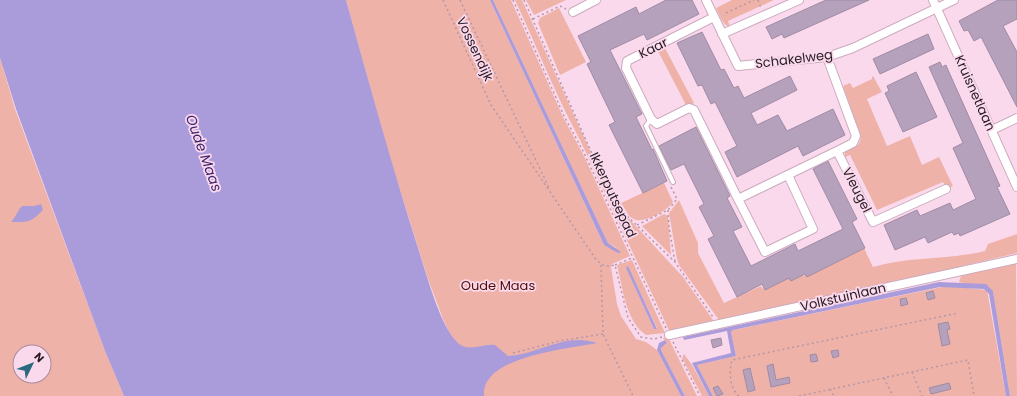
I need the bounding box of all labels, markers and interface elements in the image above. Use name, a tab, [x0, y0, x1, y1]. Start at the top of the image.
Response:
street label: Vossendijk	[452, 14, 498, 85]
street label: Kaar	[635, 33, 671, 63]
street label: Schakelweg	[754, 45, 834, 73]
street label: Kruisnetlaan	[950, 52, 1000, 134]
water label: Oude Maas	[181, 112, 227, 194]
street label: Ikkerputsepad	[585, 149, 641, 241]
street label: Vleugel	[838, 164, 876, 216]
park label: Oude Maas	[461, 276, 535, 295]
street label: Volkstuinlaan	[798, 278, 888, 316]
north arrow	[12, 344, 52, 384]
text: N	[31, 349, 48, 366]

